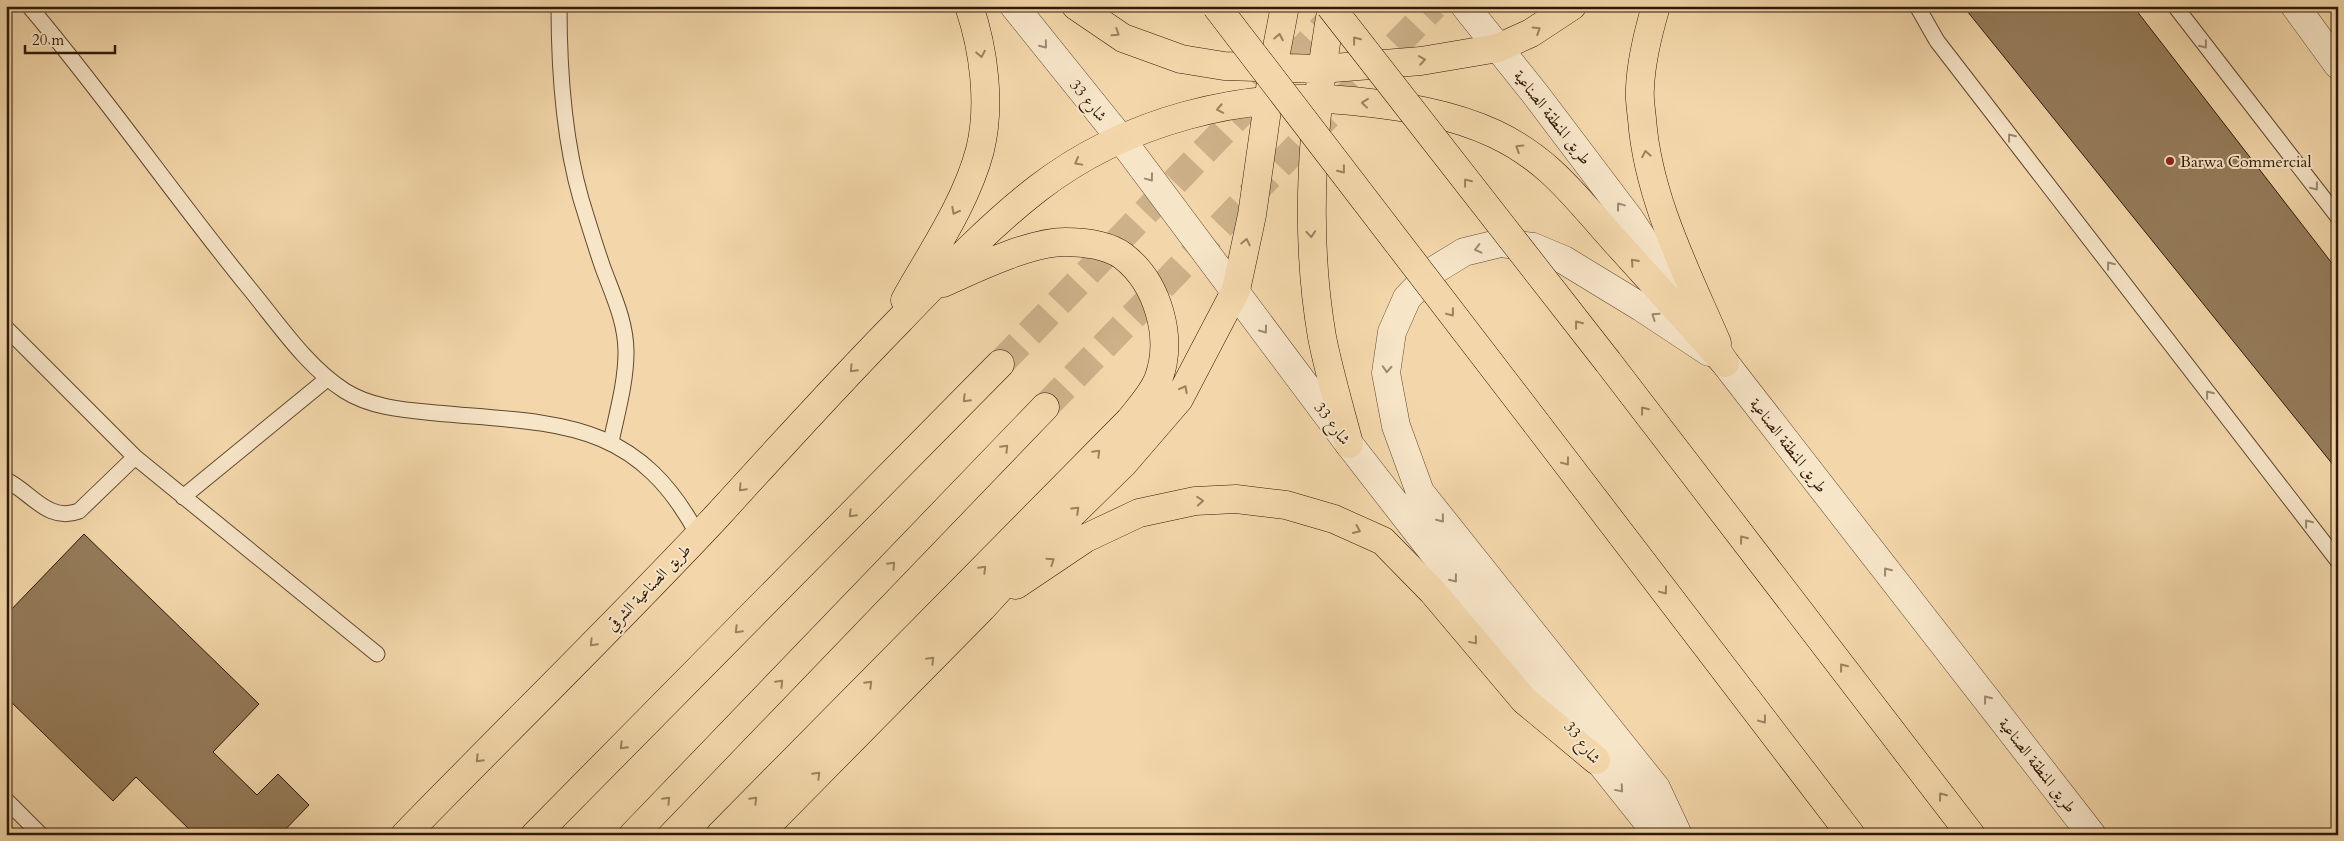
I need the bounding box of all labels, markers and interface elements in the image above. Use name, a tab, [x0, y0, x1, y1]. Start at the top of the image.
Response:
scale bar	[25, 22, 115, 54]
one-way arrow	[1531, 26, 1540, 36]
one-way arrow	[1111, 27, 1120, 37]
text: 20 m	[32, 30, 64, 50]
one-way arrow	[1273, 33, 1284, 41]
one-way arrow	[1353, 36, 1362, 46]
one-way arrow	[1039, 39, 1048, 48]
one-way arrow	[2199, 39, 2207, 48]
one-way arrow	[975, 49, 985, 58]
one-way arrow	[1418, 55, 1426, 66]
street label: طريق المنطقة الصناعية	[1508, 66, 1596, 170]
street label: شارع 33	[1063, 75, 1112, 128]
one-way arrow	[1360, 98, 1368, 109]
one-way arrow	[1216, 103, 1225, 113]
one-way arrow	[2008, 134, 2016, 143]
one-way arrow	[1515, 145, 1525, 154]
one-way arrow	[1642, 149, 1652, 158]
place label: Barwa Commercial	[2180, 151, 2312, 173]
marker: Barwa Commercial	[2164, 155, 2176, 167]
one-way arrow	[1074, 156, 1083, 166]
one-way arrow	[1336, 164, 1344, 173]
one-way arrow	[1145, 172, 1153, 181]
one-way arrow	[1464, 179, 1472, 188]
one-way arrow	[2309, 181, 2317, 190]
one-way arrow	[1617, 202, 1626, 212]
one-way arrow	[951, 205, 961, 214]
one-way arrow	[1306, 230, 1317, 238]
one-way arrow	[1240, 238, 1251, 247]
one-way arrow	[1473, 243, 1482, 254]
one-way arrow	[1631, 258, 1640, 267]
one-way arrow	[2107, 262, 2115, 271]
one-way arrow	[1446, 307, 1454, 316]
one-way arrow	[1652, 313, 1661, 322]
one-way arrow	[1575, 321, 1583, 330]
one-way arrow	[1258, 324, 1267, 333]
one-way arrow	[850, 364, 859, 373]
one-way arrow	[1381, 365, 1392, 373]
one-way arrow	[1178, 386, 1188, 395]
one-way arrow	[2206, 390, 2215, 400]
one-way arrow	[963, 393, 972, 402]
street label: طريق المنطقة الصناعية	[1744, 394, 1832, 498]
street label: شارع 33	[1307, 398, 1356, 451]
one-way arrow	[1642, 407, 1650, 416]
one-way arrow	[999, 445, 1008, 454]
one-way arrow	[1091, 450, 1100, 459]
one-way arrow	[1560, 456, 1568, 465]
one-way arrow	[739, 483, 748, 492]
one-way arrow	[1196, 495, 1204, 506]
one-way arrow	[1070, 506, 1079, 515]
one-way arrow	[849, 509, 858, 518]
one-way arrow	[1436, 513, 1444, 522]
one-way arrow	[2305, 519, 2314, 529]
one-way arrow	[1352, 524, 1361, 534]
one-way arrow	[1741, 536, 1749, 545]
street label: طريق الصناعية الشرقي	[601, 539, 697, 637]
one-way arrow	[1046, 558, 1055, 568]
one-way arrow	[886, 562, 895, 571]
one-way arrow	[977, 566, 986, 575]
one-way arrow	[1884, 567, 1893, 577]
one-way arrow	[1448, 573, 1456, 582]
one-way arrow	[1659, 585, 1667, 594]
one-way arrow	[734, 624, 743, 633]
one-way arrow	[1468, 635, 1477, 644]
one-way arrow	[590, 637, 599, 646]
one-way arrow	[925, 656, 934, 665]
one-way arrow	[1840, 664, 1848, 673]
one-way arrow	[774, 679, 783, 688]
one-way arrow	[863, 681, 872, 690]
one-way arrow	[1983, 696, 1992, 705]
one-way arrow	[1758, 714, 1766, 723]
street label: طريق المنطقة الصناعية	[1993, 714, 2081, 818]
street label: شارع 33	[1557, 717, 1606, 770]
one-way arrow	[620, 740, 629, 749]
one-way arrow	[476, 753, 485, 762]
one-way arrow	[811, 772, 820, 781]
one-way arrow	[1615, 783, 1624, 792]
one-way arrow	[1939, 793, 1947, 802]
one-way arrow	[661, 796, 670, 805]
one-way arrow	[749, 797, 758, 806]

